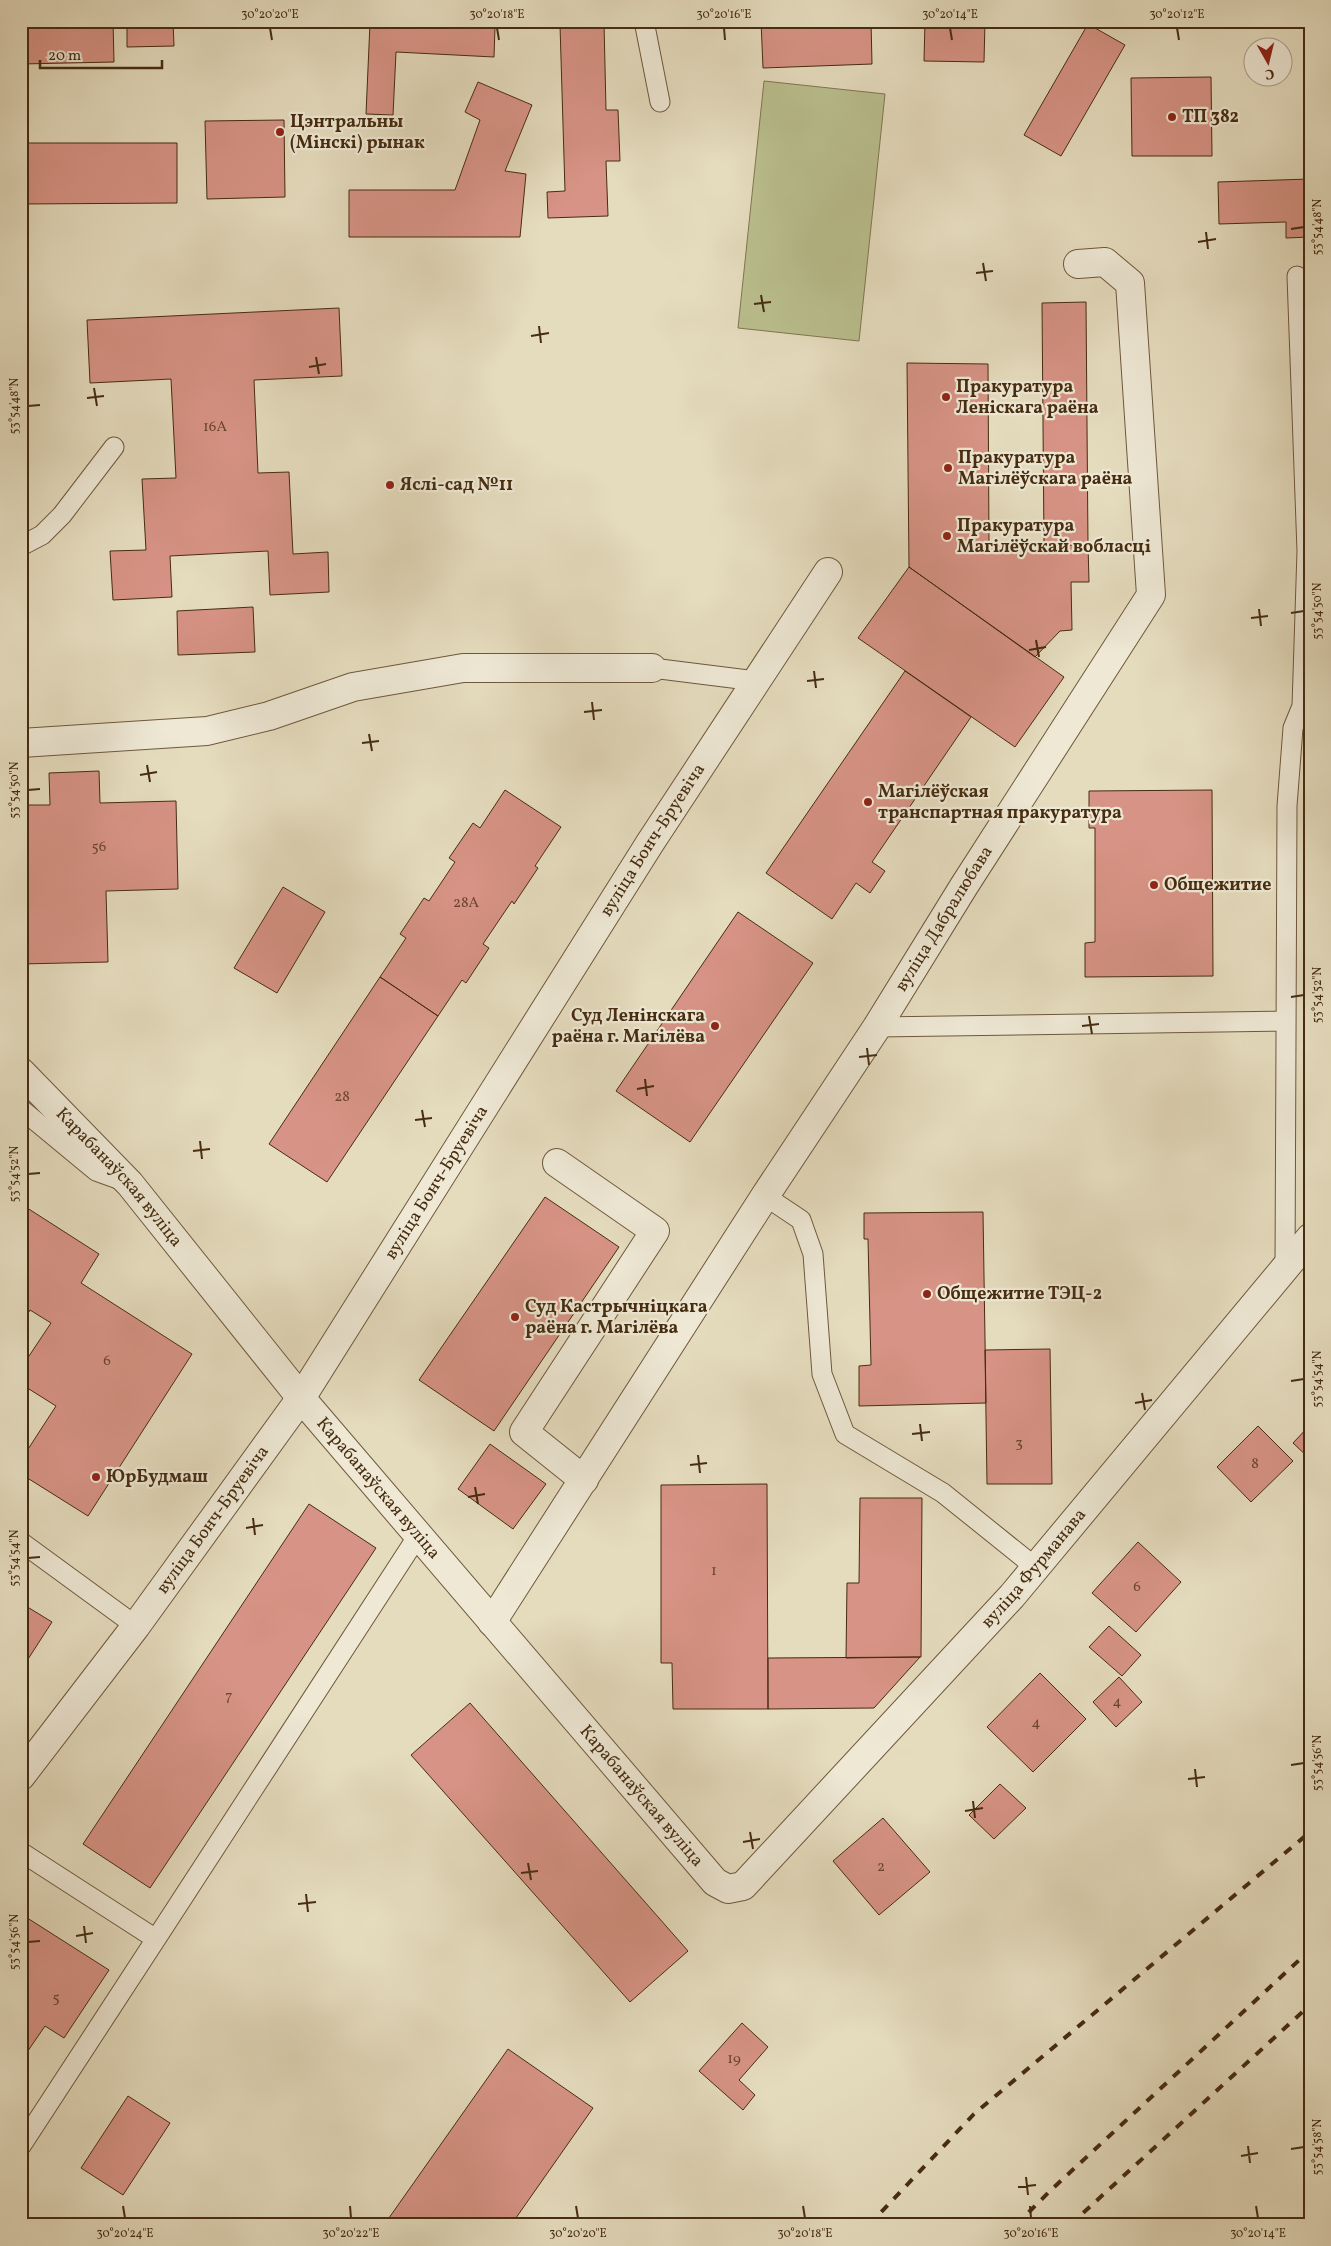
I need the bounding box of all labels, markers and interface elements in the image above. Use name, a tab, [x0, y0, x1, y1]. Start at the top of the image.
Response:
text: 30°20'20"E	[241, 7, 299, 23]
text: 30°20'18"E	[469, 7, 525, 23]
text: 30°20'16"E	[697, 7, 752, 23]
text: 30°20'14"E	[922, 7, 978, 23]
text: 30°20'12"E	[1149, 7, 1205, 23]
scale bar	[40, 38, 162, 70]
north arrow	[1244, 38, 1294, 88]
text: 20 m	[48, 46, 81, 67]
text: С	[1264, 63, 1275, 83]
place label: ТП 382	[1182, 105, 1239, 130]
place label: Цэнтральны (Мінскі) рынак	[290, 110, 425, 156]
marker: ТП 382	[1166, 111, 1178, 123]
marker: Цэнтральны (Мінскі) рынак	[274, 126, 286, 138]
text: 53°54'48"N	[1310, 199, 1326, 255]
place label: Пракуратура Леніскага раёна	[956, 375, 1099, 421]
text: 53°54'48"N	[7, 378, 23, 434]
marker: Пракуратура Леніскага раёна	[940, 391, 952, 403]
house number: 16А	[203, 417, 227, 438]
place label: Пракуратура Магілёўскага раёна	[958, 446, 1133, 492]
marker: Пракуратура Магілёўскага раёна	[942, 462, 954, 474]
place label: Яслі-сад №11	[400, 473, 513, 498]
marker: Яслі-сад №11	[384, 479, 396, 491]
place label: Пракуратура Магілёўскай вобласці	[957, 514, 1151, 560]
marker: Пракуратура Магілёўскай вобласці	[941, 530, 953, 542]
text: 53°54'50"N	[1310, 582, 1326, 639]
street label: вуліца Бонч-Бруевіча	[594, 759, 711, 922]
text: 53°54'50"N	[7, 761, 23, 818]
place label: Магілёўская транспартная пракуратура	[878, 780, 1122, 826]
marker: Магілёўская транспартная пракуратура	[862, 796, 874, 808]
house number: 56	[92, 837, 106, 858]
street label: вуліца Дабралюбава	[889, 841, 999, 997]
place label: Общежитие	[1164, 873, 1271, 898]
marker: Общежитие	[1148, 879, 1160, 891]
house number: 28А	[453, 893, 480, 914]
text: 53°54'52"N	[1310, 967, 1326, 1023]
place label: Суд Ленінскага раёна г. Магілёва	[552, 1004, 705, 1050]
marker: Суд Ленінскага раёна г. Магілёва	[709, 1020, 721, 1032]
house number: 28	[334, 1087, 350, 1108]
street label: вуліца Бонч-Бруевіча	[379, 1101, 494, 1264]
street label: Карабанаўская вуліца	[50, 1102, 188, 1252]
text: 53°54'52"N	[7, 1146, 23, 1202]
place label: Общежитие ТЭЦ-2	[937, 1282, 1102, 1307]
marker: Общежитие ТЭЦ-2	[921, 1288, 933, 1300]
place label: Суд Кастрычніцкага раёна г. Магілёва	[525, 1295, 708, 1341]
marker: Суд Кастрычніцкага раёна г. Магілёва	[509, 1311, 521, 1323]
text: 53°54'54"N	[1310, 1350, 1326, 1407]
house number: 6	[103, 1351, 111, 1372]
street label: Карабанаўская вуліца	[310, 1412, 446, 1565]
house number: 3	[1015, 1433, 1023, 1454]
street label: вуліца Бонч-Бруевіча	[151, 1441, 275, 1599]
house number: 8	[1251, 1454, 1259, 1475]
place label: ЮрБудмаш	[106, 1465, 208, 1490]
marker: ЮрБудмаш	[90, 1471, 102, 1483]
street label: вуліца Фурманава	[976, 1503, 1092, 1634]
text: 53°54'54"N	[7, 1529, 23, 1586]
house number: 1	[711, 1561, 717, 1582]
house number: 6	[1133, 1577, 1141, 1598]
house number: 7	[225, 1686, 233, 1707]
house number: 4	[1113, 1692, 1122, 1713]
house number: 4	[1032, 1713, 1041, 1734]
street label: Карабанаўская вуліца	[574, 1720, 709, 1872]
text: 53°54'56"N	[1310, 1735, 1326, 1791]
house number: 2	[877, 1857, 885, 1878]
text: 53°54'56"N	[7, 1914, 23, 1970]
house number: 5	[52, 1988, 60, 2009]
house number: 19	[727, 2049, 741, 2070]
text: 53°54'58"N	[1310, 2119, 1326, 2175]
text: 30°20'24"E	[96, 2226, 154, 2242]
text: 30°20'22"E	[323, 2226, 379, 2242]
text: 30°20'20"E	[549, 2226, 607, 2242]
text: 30°20'18"E	[777, 2226, 833, 2242]
text: 30°20'16"E	[1004, 2226, 1059, 2242]
text: 30°20'14"E	[1230, 2226, 1286, 2242]

